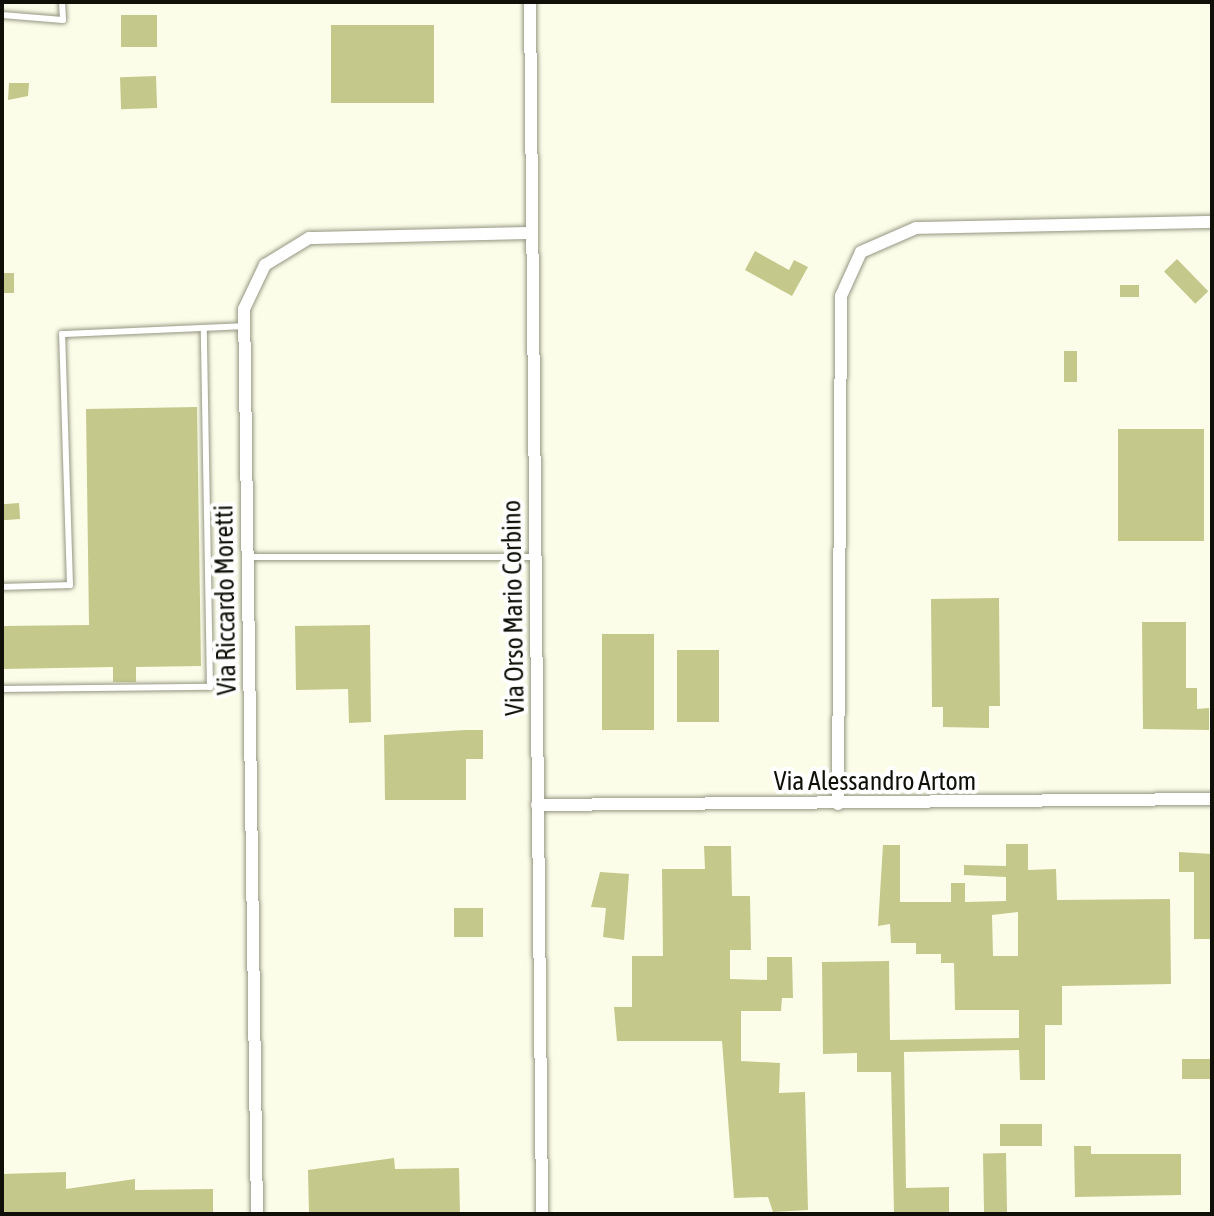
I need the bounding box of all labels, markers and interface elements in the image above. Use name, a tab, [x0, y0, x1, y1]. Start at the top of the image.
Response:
street label: Via Orso Mario Corbino	[497, 500, 531, 716]
street label: Via Riccardo Moretti	[209, 504, 243, 696]
street label: Via Alessandro Artom	[774, 766, 976, 798]

